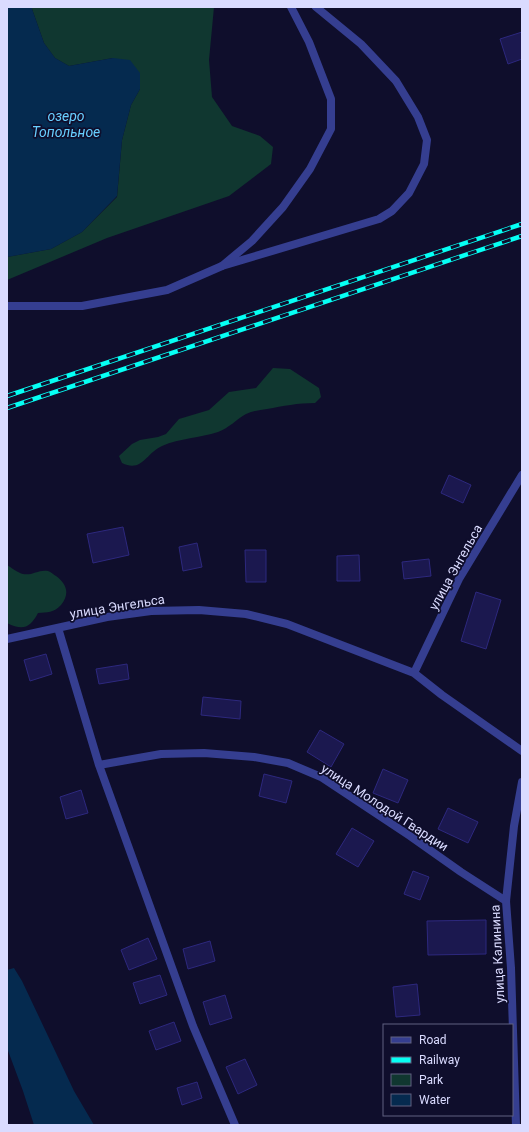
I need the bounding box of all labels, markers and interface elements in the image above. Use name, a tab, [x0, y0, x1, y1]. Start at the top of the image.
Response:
water label: озеро Топольное	[32, 108, 100, 140]
street label: улица Энгельса	[426, 522, 485, 613]
street label: улица Энгельса	[69, 592, 166, 621]
street label: улица Молодой Гвардии	[318, 761, 451, 854]
street label: улица Калинина	[487, 904, 508, 1004]
legend	[383, 1024, 513, 1116]
text: Road	[419, 1033, 447, 1047]
text: Railway	[419, 1053, 460, 1067]
text: Park	[419, 1073, 444, 1087]
text: Water	[419, 1093, 450, 1107]

